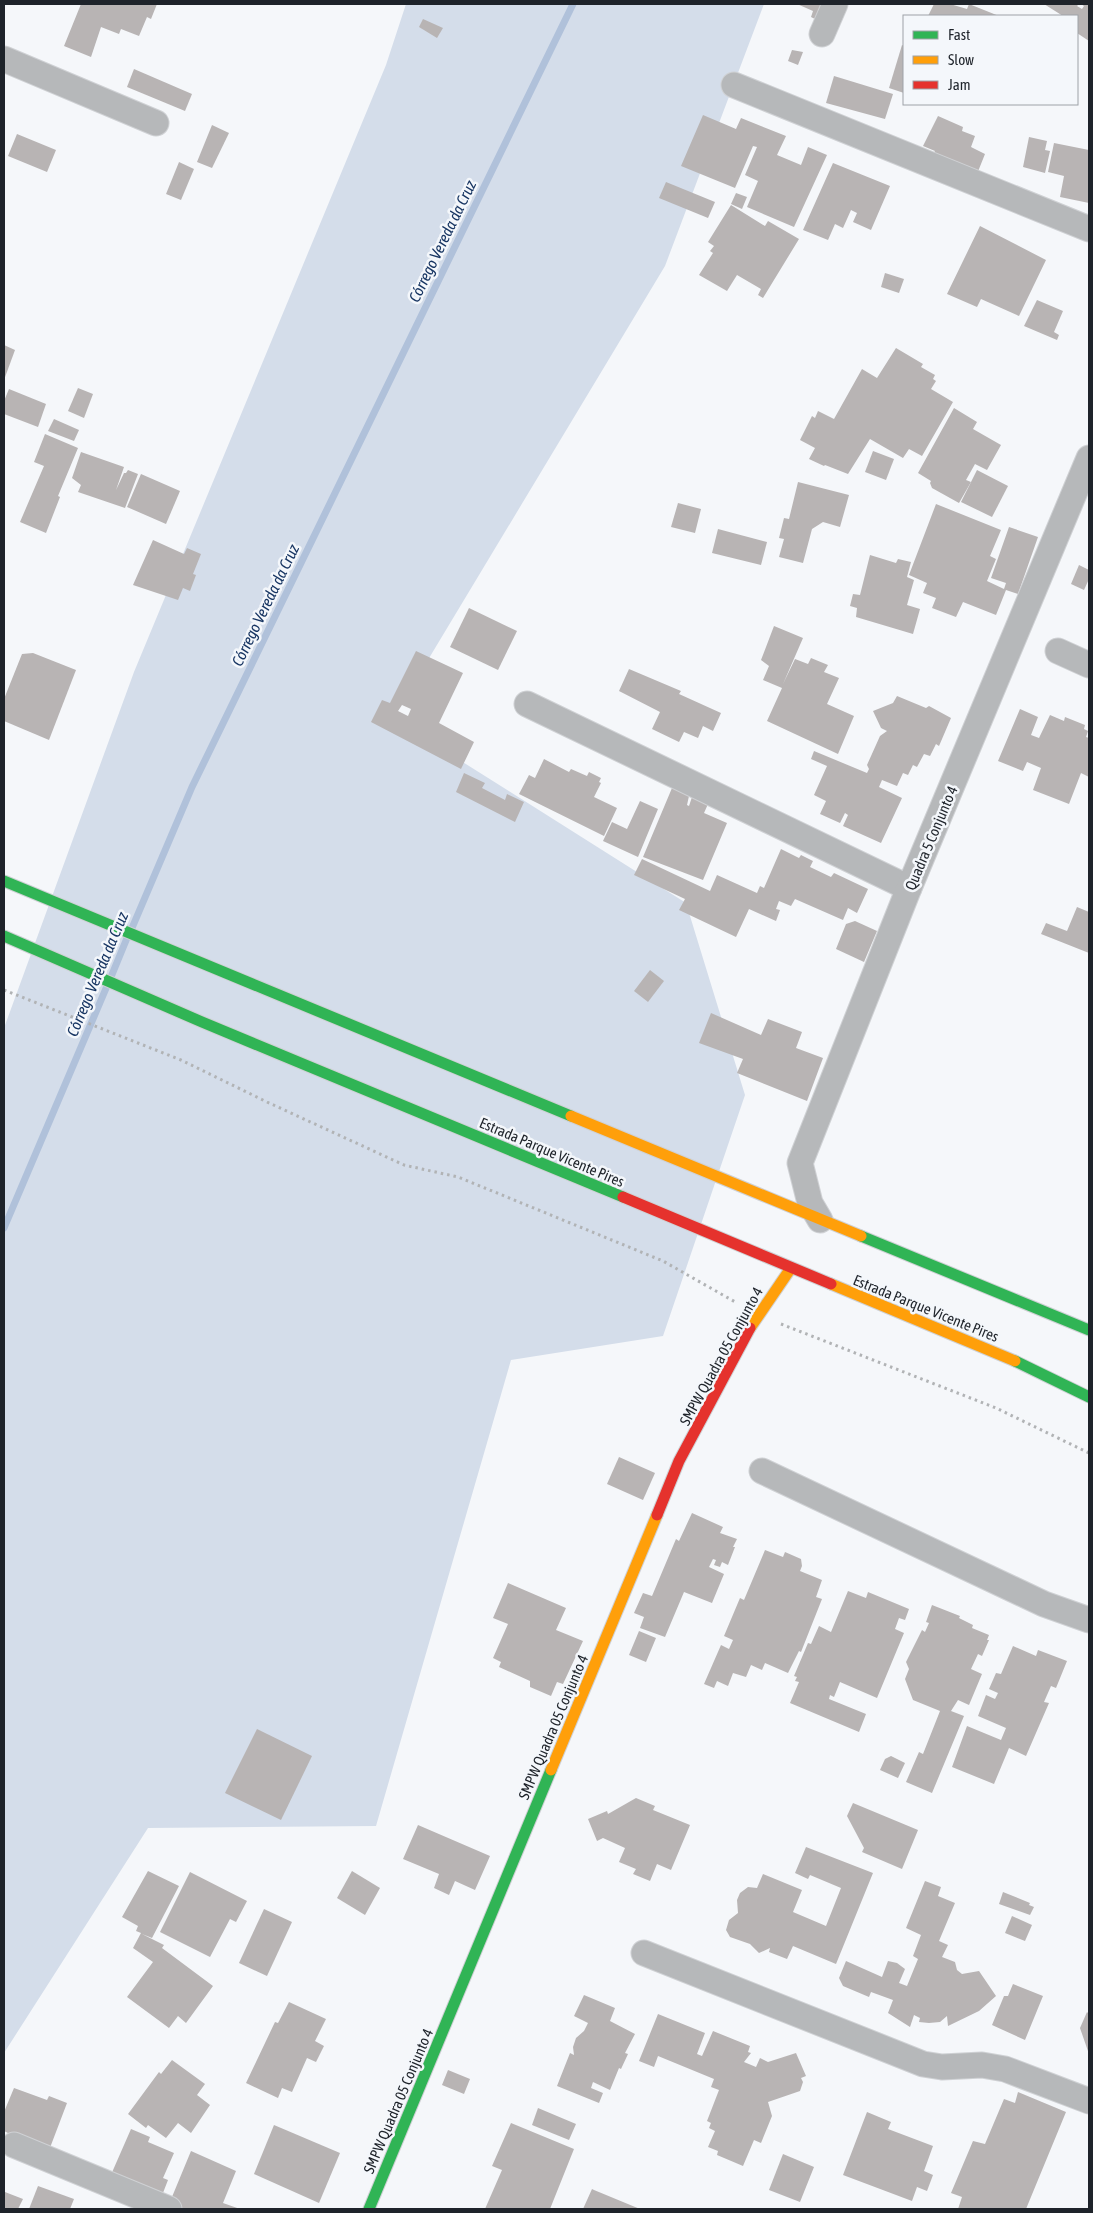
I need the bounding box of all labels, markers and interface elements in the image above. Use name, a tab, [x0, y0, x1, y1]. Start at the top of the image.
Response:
legend	[903, 15, 1078, 105]
text: Fast	[948, 26, 970, 43]
text: Slow	[948, 51, 974, 68]
text: Jam	[948, 76, 971, 93]
water label: Córrego Vereda da Cruz	[405, 177, 480, 305]
water label: Córrego Vereda da Cruz	[228, 541, 303, 669]
street label: Quadra 5 Conjunto 4	[901, 783, 961, 893]
water label: Córrego Vereda da Cruz	[63, 909, 132, 1039]
street label: Estrada Parque Vicente Pires	[477, 1114, 627, 1190]
street label: Estrada Parque Vicente Pires	[851, 1271, 1001, 1345]
street label: SMPW Quadra 05 Conjunto 4	[676, 1284, 766, 1428]
street label: SMPW Quadra 05 Conjunto 4	[515, 1652, 591, 1802]
street label: SMPW Quadra 05 Conjunto 4	[360, 2026, 436, 2176]

